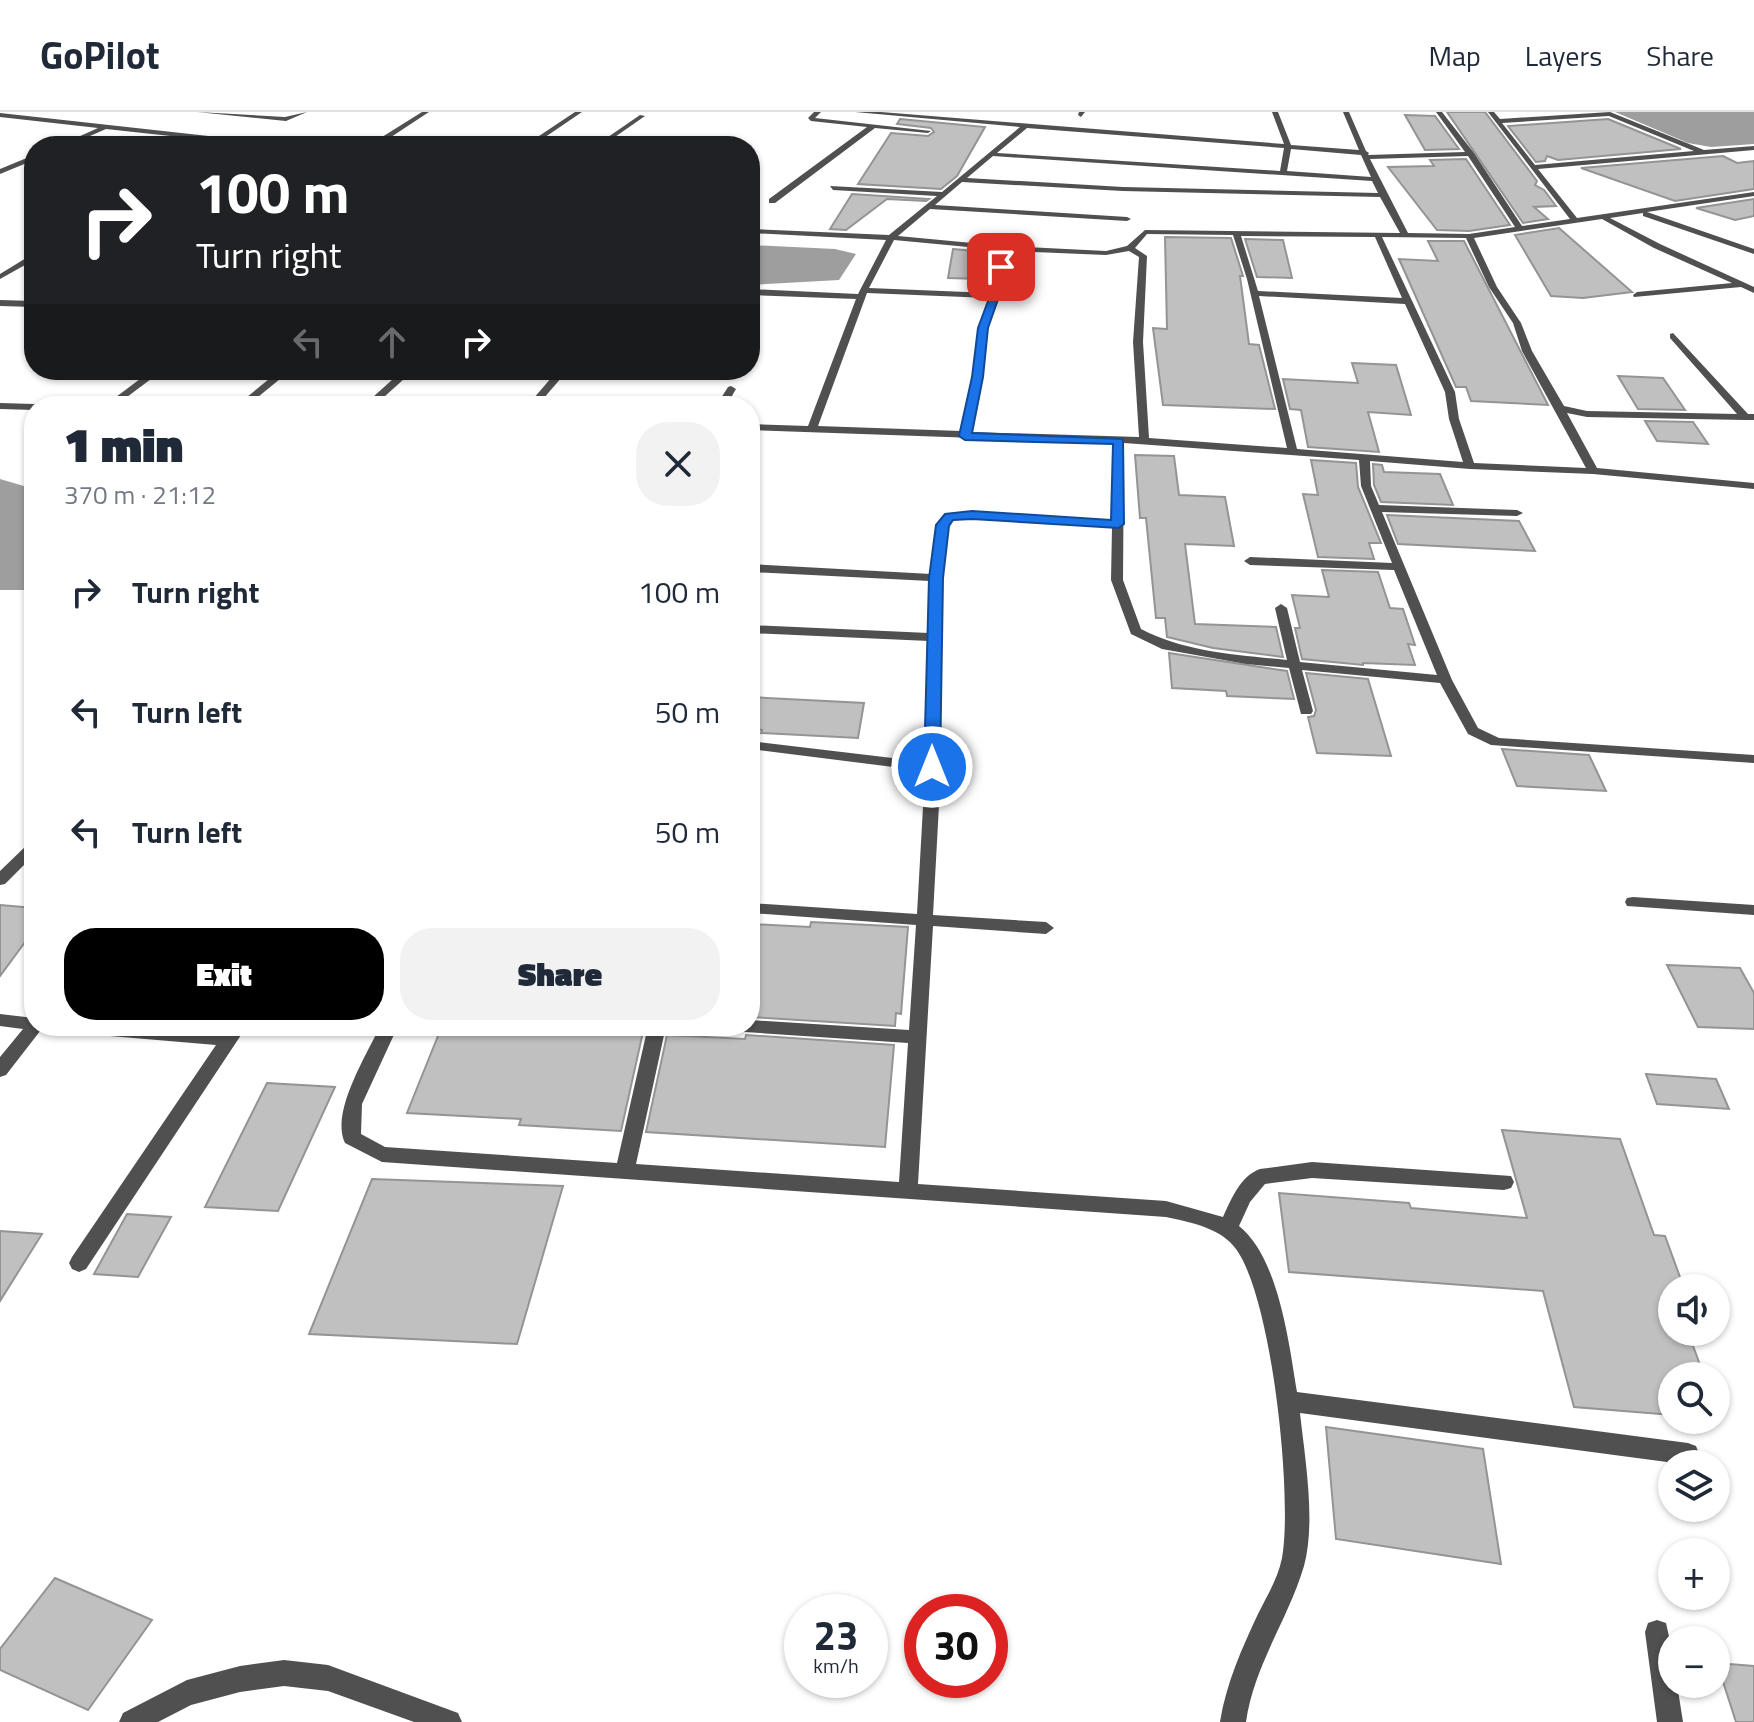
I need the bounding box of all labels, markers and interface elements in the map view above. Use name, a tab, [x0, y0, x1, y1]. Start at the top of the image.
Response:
text: GoPilot	[40, 26, 160, 84]
text: Map	[1428, 34, 1481, 77]
text: Layers	[1525, 34, 1602, 77]
text: Share	[1646, 34, 1714, 77]
text: 100 m	[196, 150, 349, 235]
icon: right	[64, 168, 168, 272]
text: Turn right	[196, 227, 341, 282]
pin	[967, 233, 1035, 301]
icon: arrive	[979, 245, 1023, 289]
icon: left	[286, 320, 330, 364]
icon: ahead	[370, 320, 414, 364]
icon: right	[454, 320, 498, 364]
text: 1 min	[64, 408, 183, 481]
button: close	[636, 422, 720, 506]
text: 370 m · 21:12	[64, 475, 216, 514]
text: Turn right	[132, 569, 260, 615]
text: 100 m	[638, 569, 720, 615]
icon: right	[64, 570, 108, 614]
text: Turn left	[132, 689, 242, 735]
text: 50 m	[655, 689, 720, 735]
icon: left	[64, 690, 108, 734]
position arrow	[890, 725, 974, 809]
text: Turn left	[132, 809, 242, 855]
text: 50 m	[655, 809, 720, 855]
icon: left	[64, 810, 108, 854]
button: Exit	[64, 928, 384, 1020]
button: Share	[400, 928, 720, 1020]
map controls	[1658, 1274, 1730, 1698]
button: sound	[1658, 1274, 1730, 1346]
button: search	[1658, 1362, 1730, 1434]
button: layers	[1658, 1450, 1730, 1522]
button: +	[1658, 1538, 1730, 1610]
speed limit sign: 30	[904, 1594, 1008, 1698]
text: 23	[814, 1605, 858, 1666]
button: −	[1658, 1626, 1730, 1698]
text: km/h	[813, 1650, 859, 1681]

